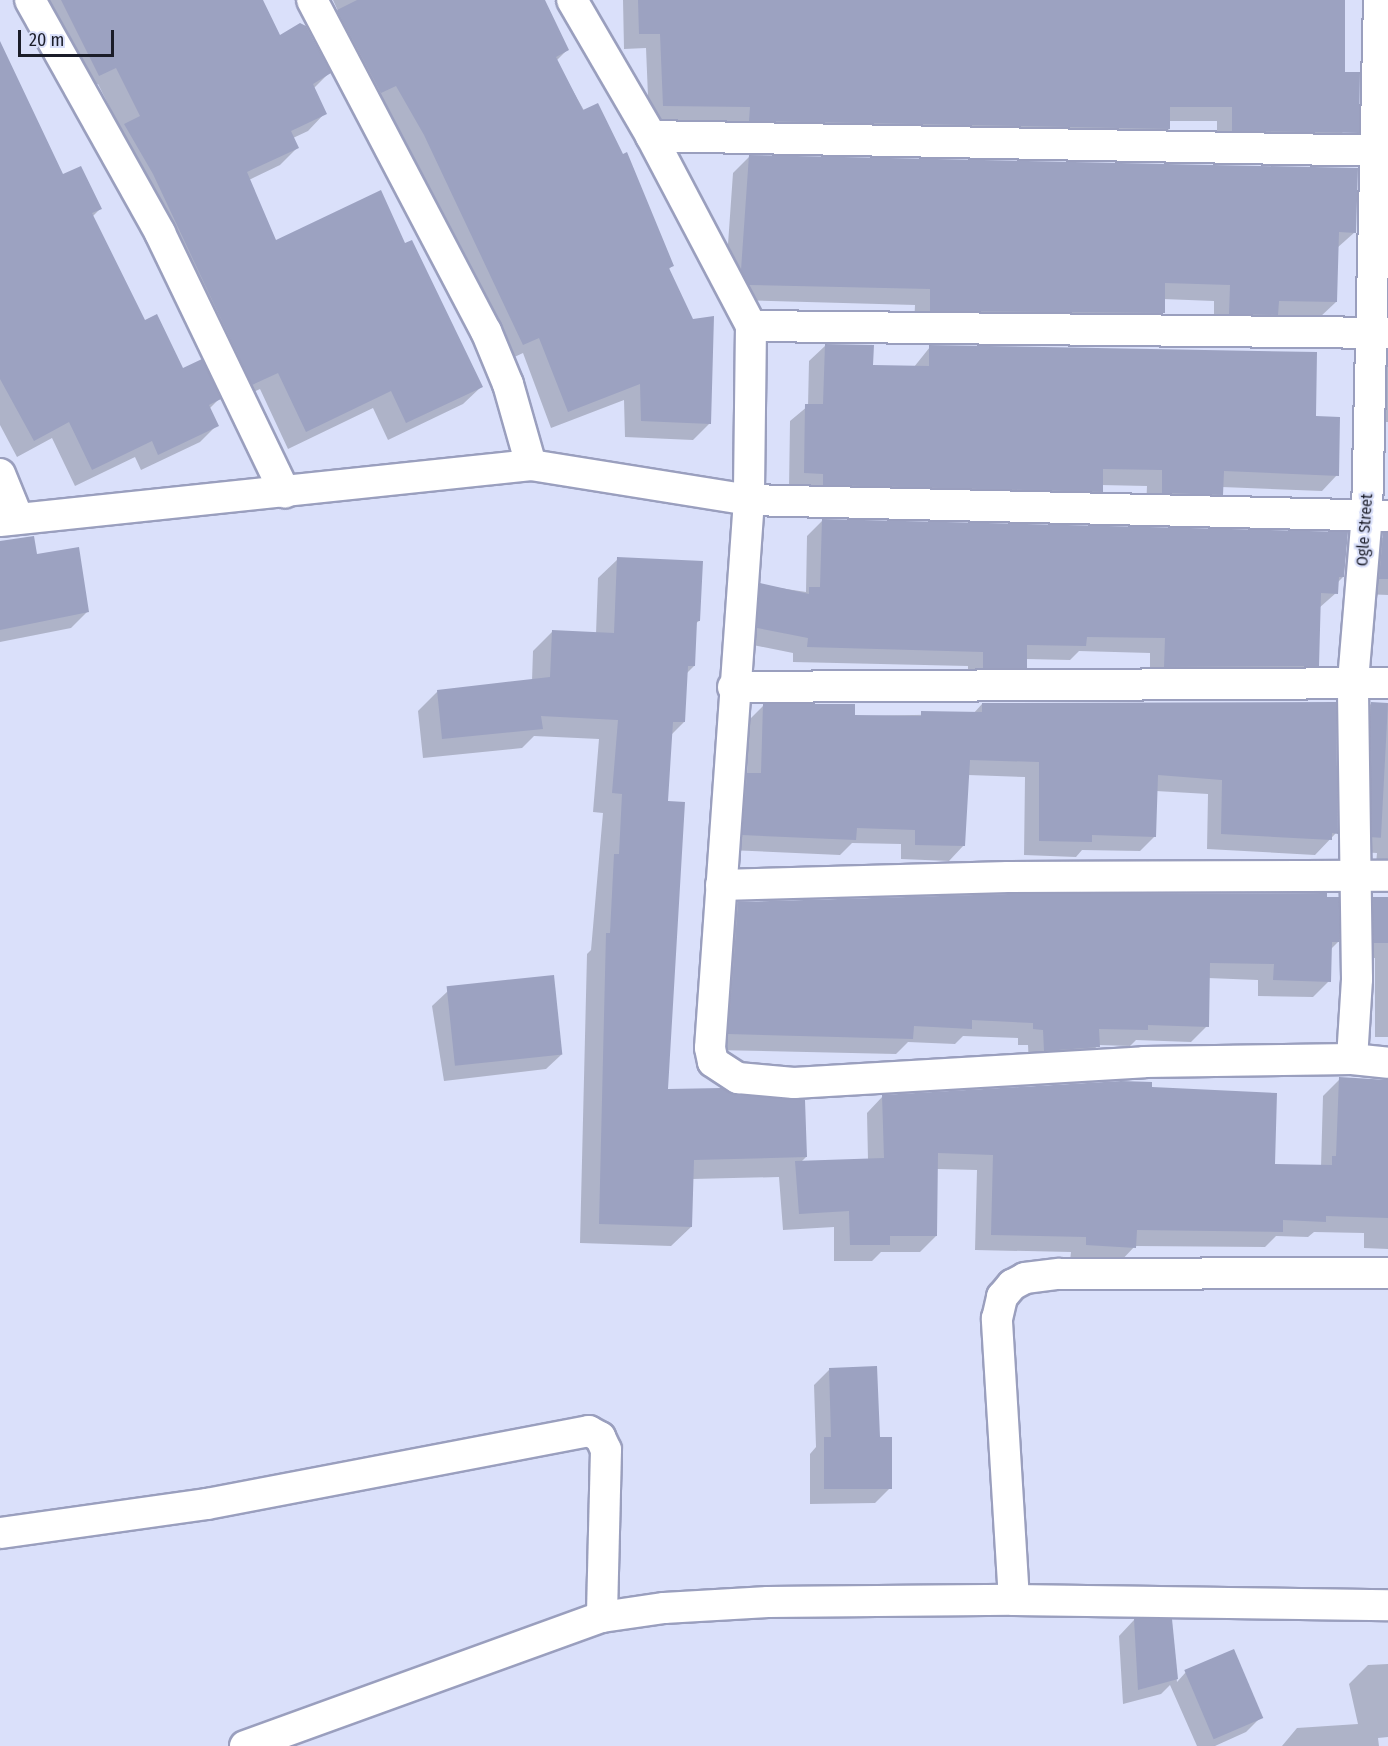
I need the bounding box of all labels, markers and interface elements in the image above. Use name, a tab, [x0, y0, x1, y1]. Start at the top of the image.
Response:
scale bar	[21, 18, 117, 56]
text: 20 m	[29, 29, 64, 51]
street label: Ogle Street	[1353, 493, 1377, 567]

